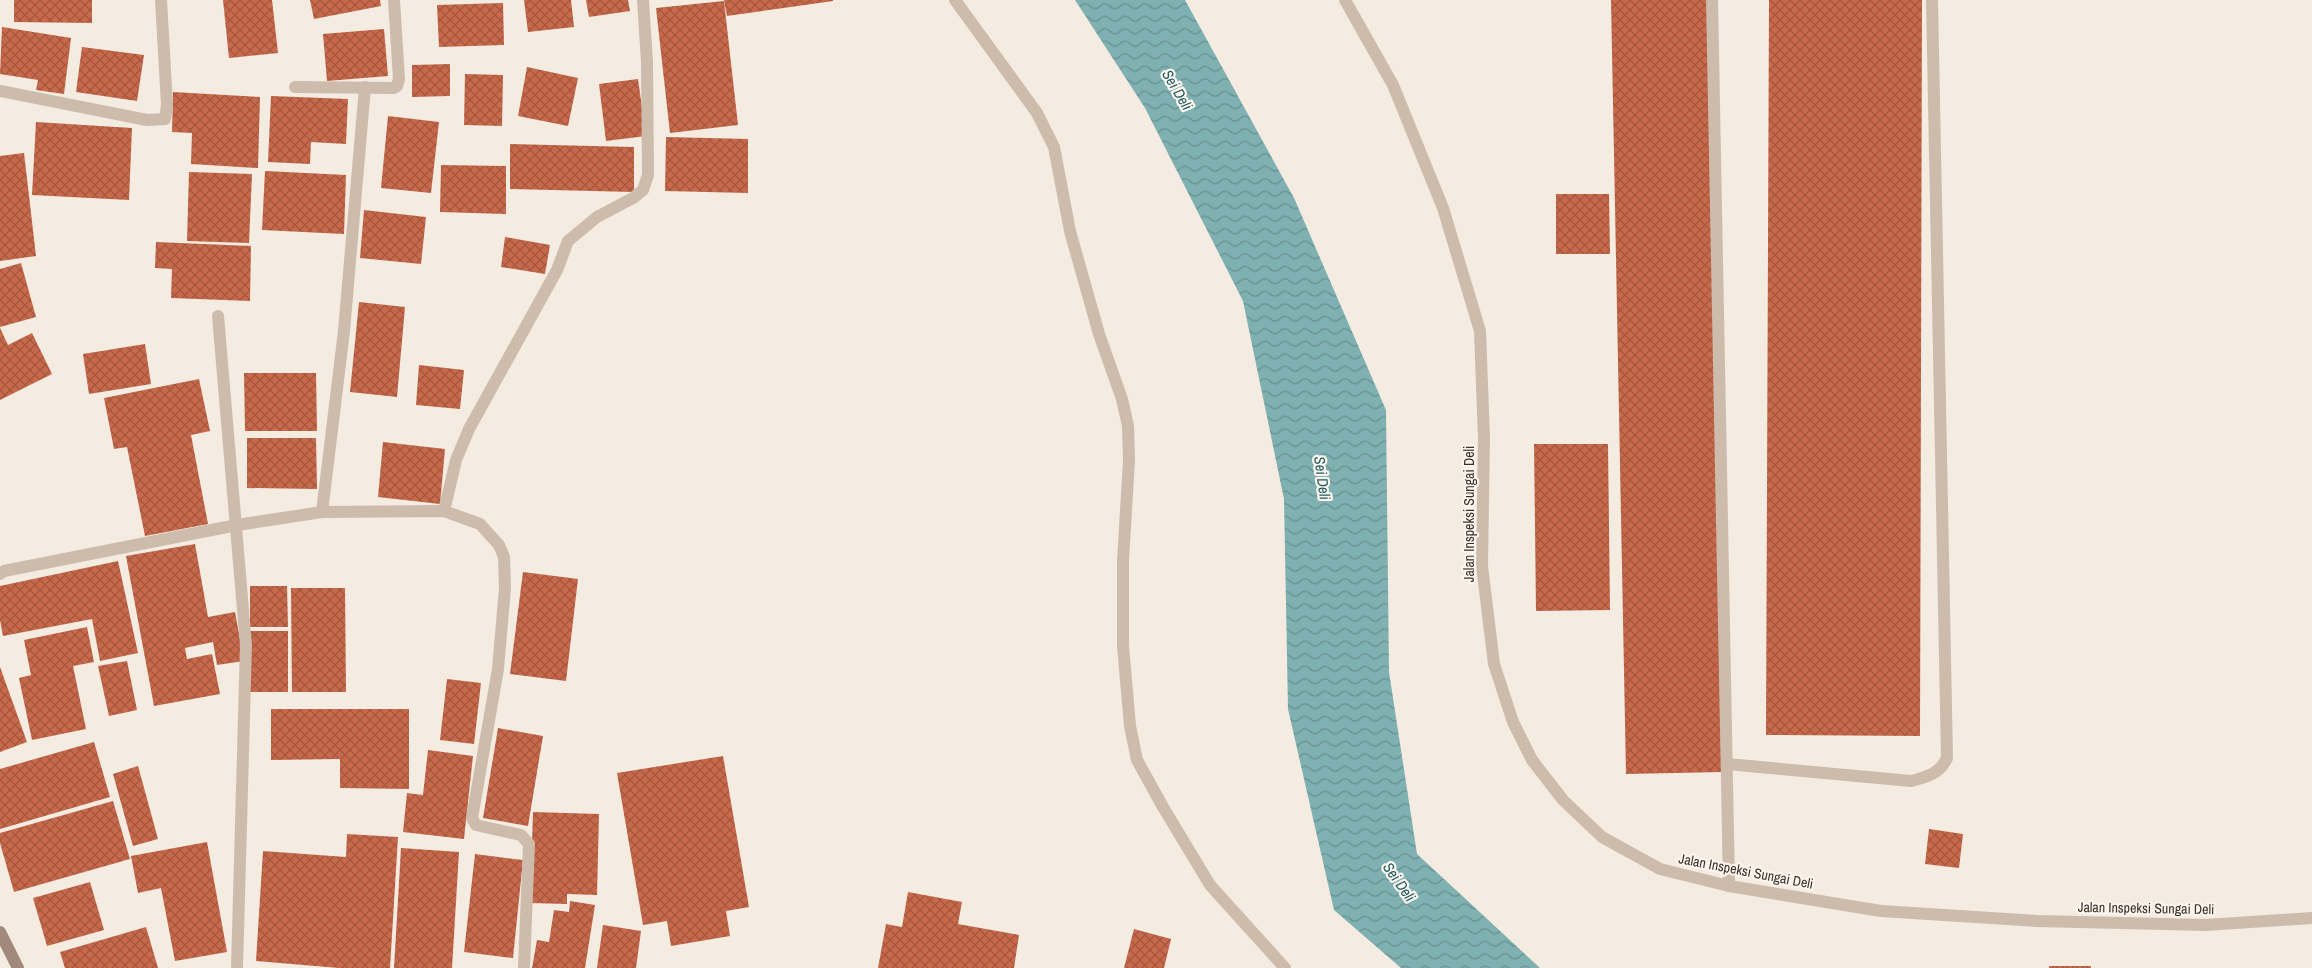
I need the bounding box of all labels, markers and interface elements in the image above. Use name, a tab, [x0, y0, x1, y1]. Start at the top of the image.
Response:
water label: Sei Deli	[1157, 66, 1198, 114]
street label: Jalan Inspeksi Sungai Deli	[1460, 446, 1478, 582]
water label: Sei Deli	[1309, 455, 1336, 502]
street label: Jalan Inspeksi Sungai Deli	[1677, 849, 1815, 893]
water label: Sei Deli	[1378, 858, 1421, 906]
street label: Jalan Inspeksi Sungai Deli	[2078, 898, 2214, 918]

